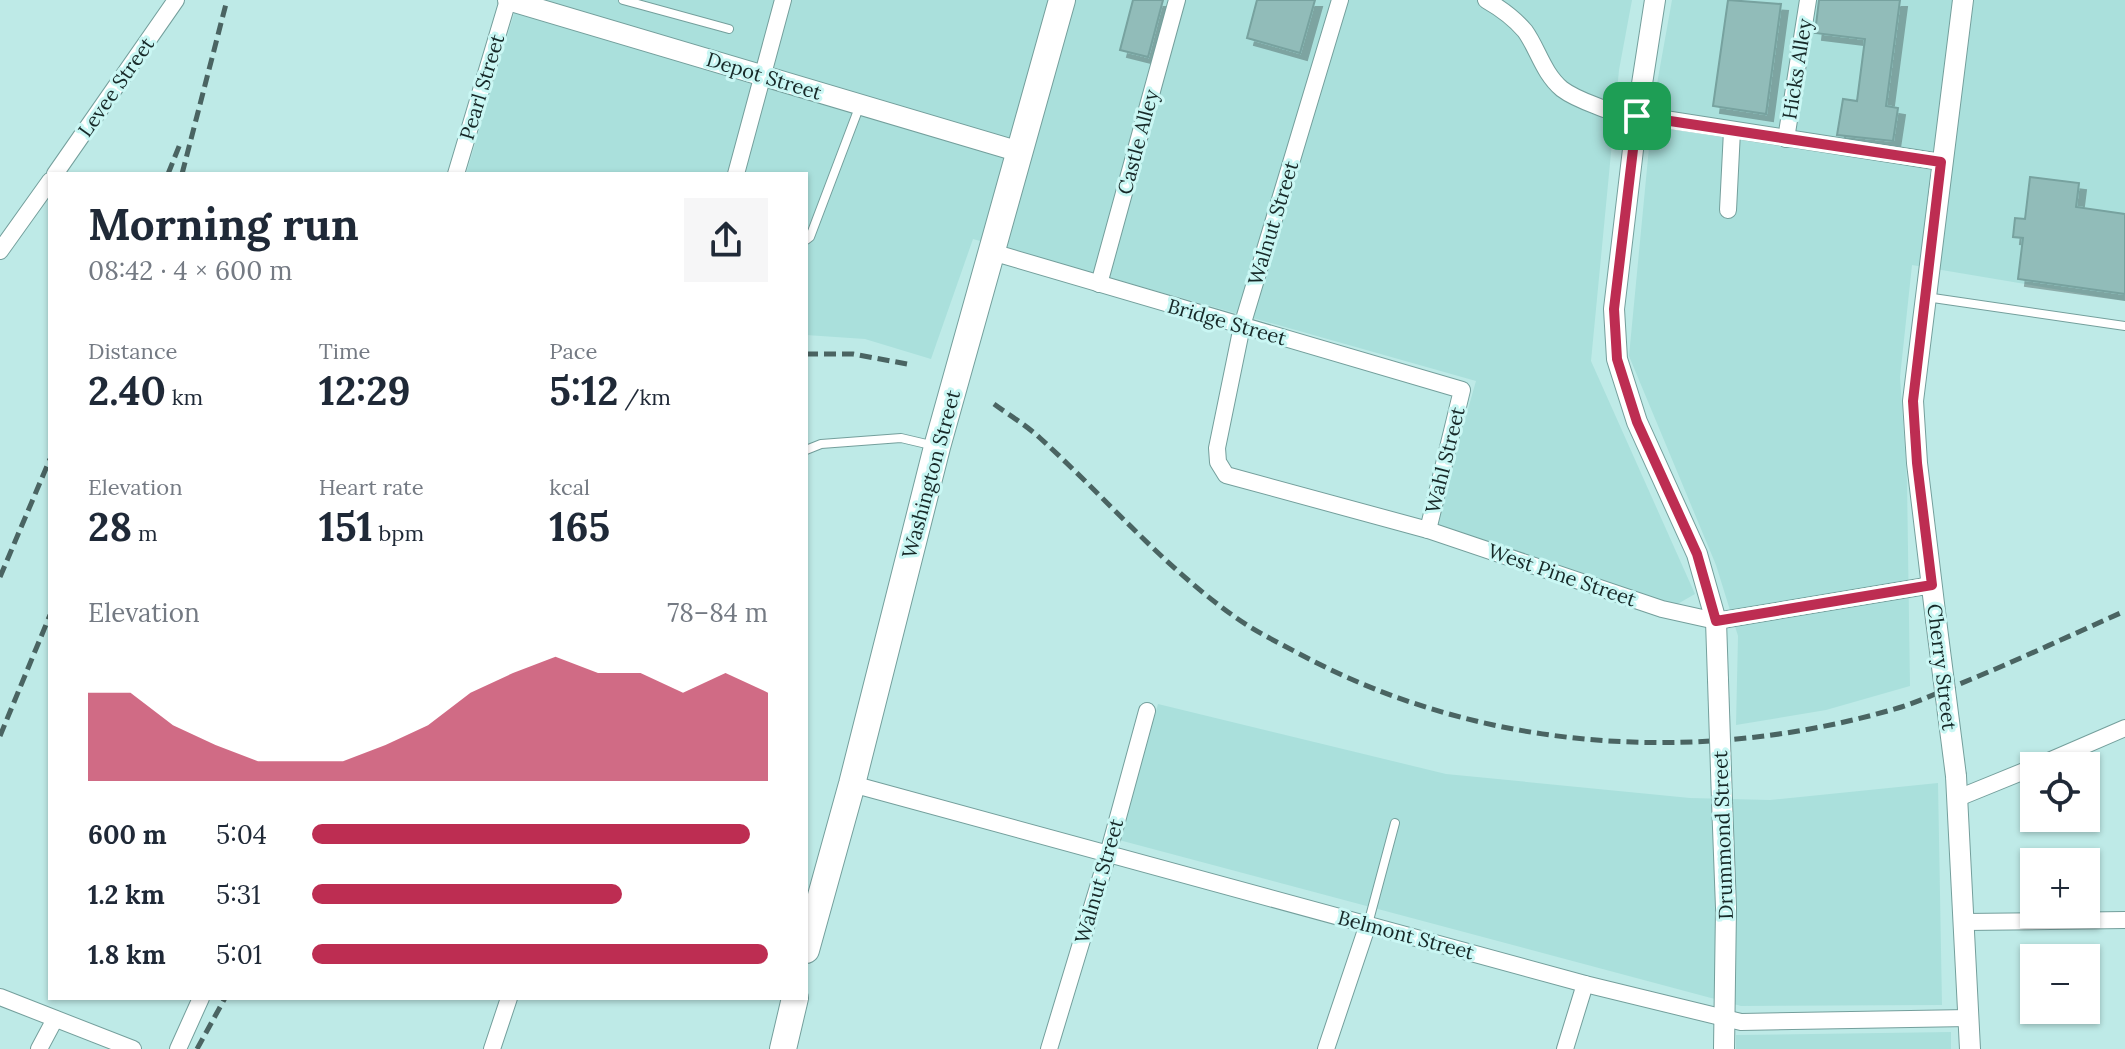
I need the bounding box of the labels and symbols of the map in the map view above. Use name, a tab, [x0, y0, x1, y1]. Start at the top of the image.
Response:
street label: Hicks Alley	[1776, 16, 1817, 121]
street label: Pearl Street	[454, 31, 509, 143]
street label: Levee Street	[72, 32, 159, 141]
street label: Depot Street	[704, 46, 825, 105]
pin	[1603, 82, 1671, 150]
street label: Castle Alley	[1112, 86, 1164, 197]
street label: Walnut Street	[1242, 157, 1303, 288]
street label: Bridge Street	[1165, 293, 1290, 350]
street label: Washington Street	[896, 387, 965, 561]
street label: Wahl Street	[1419, 404, 1470, 516]
street label: West Pine Street	[1485, 537, 1640, 612]
street label: Cherry Street	[1922, 602, 1963, 732]
street label: Drummond Street	[1707, 750, 1738, 920]
street label: Walnut Street	[1069, 815, 1128, 946]
street label: Belmont Street	[1335, 904, 1477, 965]

